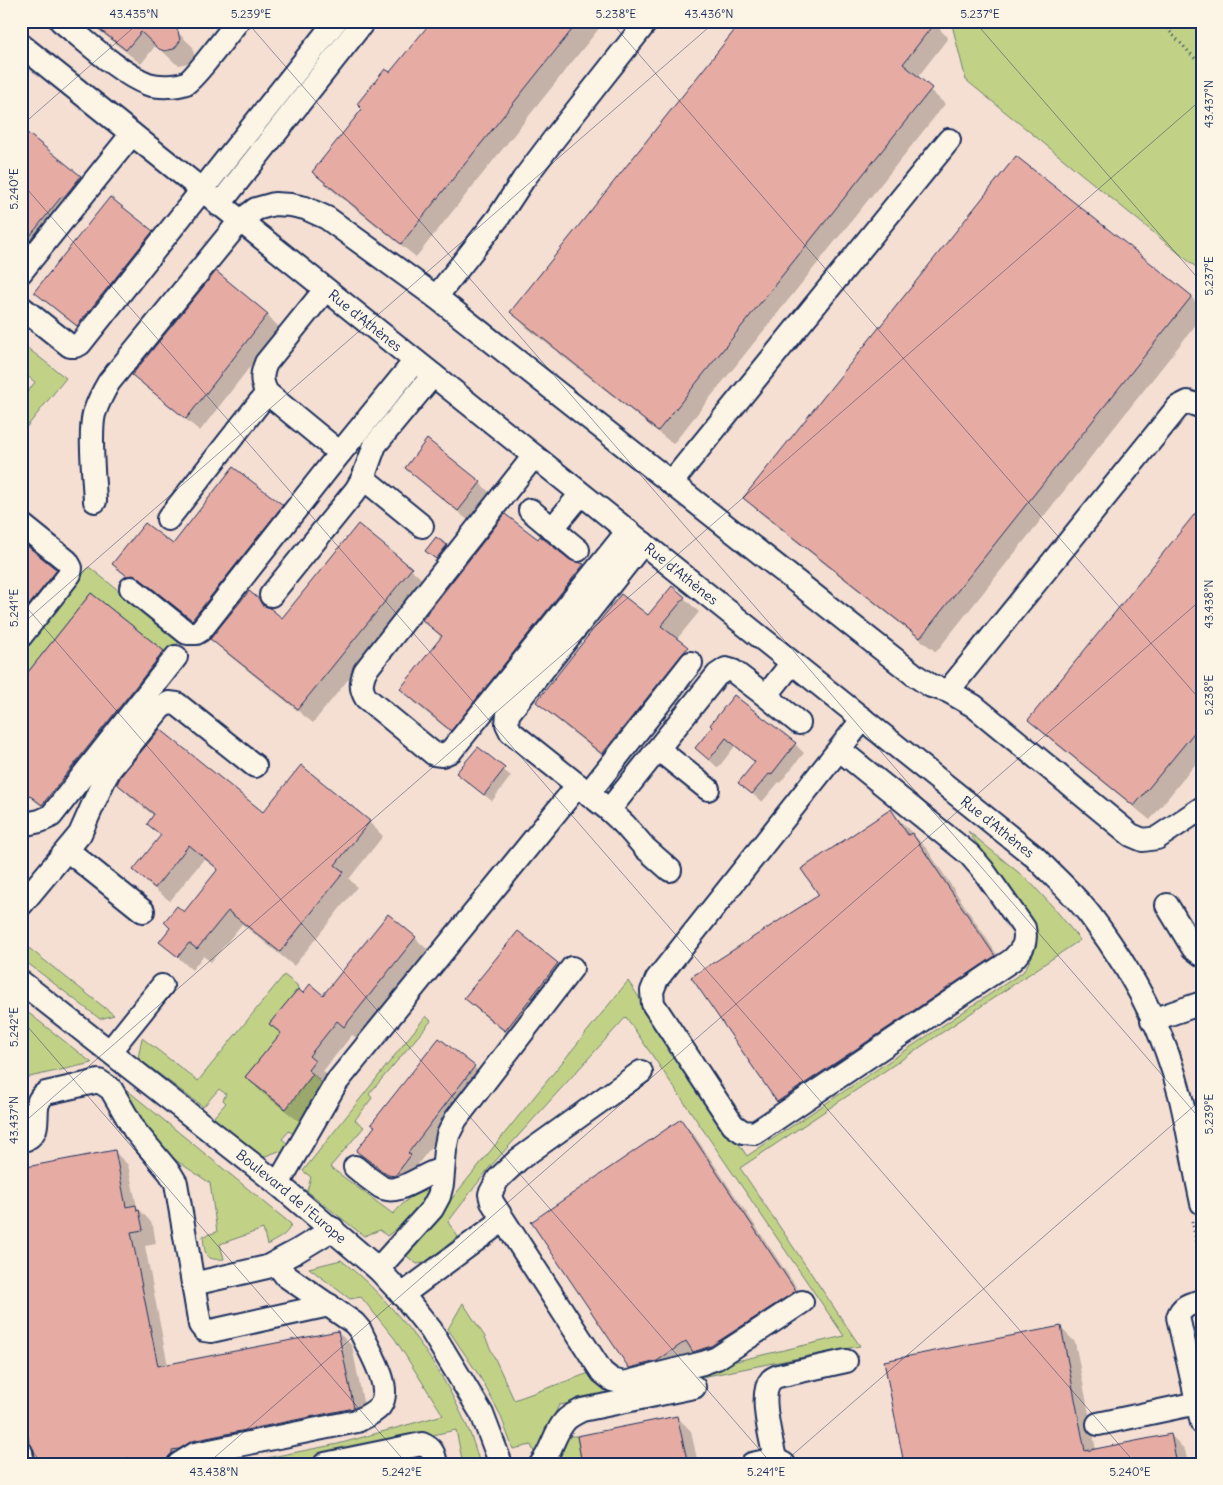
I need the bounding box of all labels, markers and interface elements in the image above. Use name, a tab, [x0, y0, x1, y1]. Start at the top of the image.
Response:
text: 43.435°N	[110, 6, 158, 21]
text: 5.239°E	[231, 6, 271, 21]
text: 5.238°E	[596, 6, 636, 21]
text: 43.436°N	[685, 6, 733, 21]
text: 5.237°E	[960, 6, 1000, 21]
text: 43.437°N	[1201, 80, 1216, 128]
text: 5.240°E	[6, 168, 21, 210]
text: 5.237°E	[1201, 256, 1216, 296]
street label: Rue d'Athènes	[325, 286, 406, 356]
street label: Rue d'Athènes	[641, 539, 722, 609]
text: 43.438°N	[1201, 580, 1216, 628]
text: 5.241°E	[6, 589, 21, 627]
text: 5.238°E	[1201, 675, 1216, 715]
street label: Rue d'Athènes	[957, 792, 1038, 862]
text: 5.242°E	[6, 1007, 21, 1047]
text: 5.239°E	[1201, 1094, 1216, 1134]
text: 43.437°N	[6, 1096, 21, 1144]
street label: Boulevard de l'Europe	[232, 1146, 350, 1247]
text: 43.438°N	[190, 1464, 238, 1479]
text: 5.242°E	[382, 1464, 422, 1479]
text: 5.241°E	[747, 1464, 785, 1479]
text: 5.240°E	[1109, 1464, 1151, 1479]

